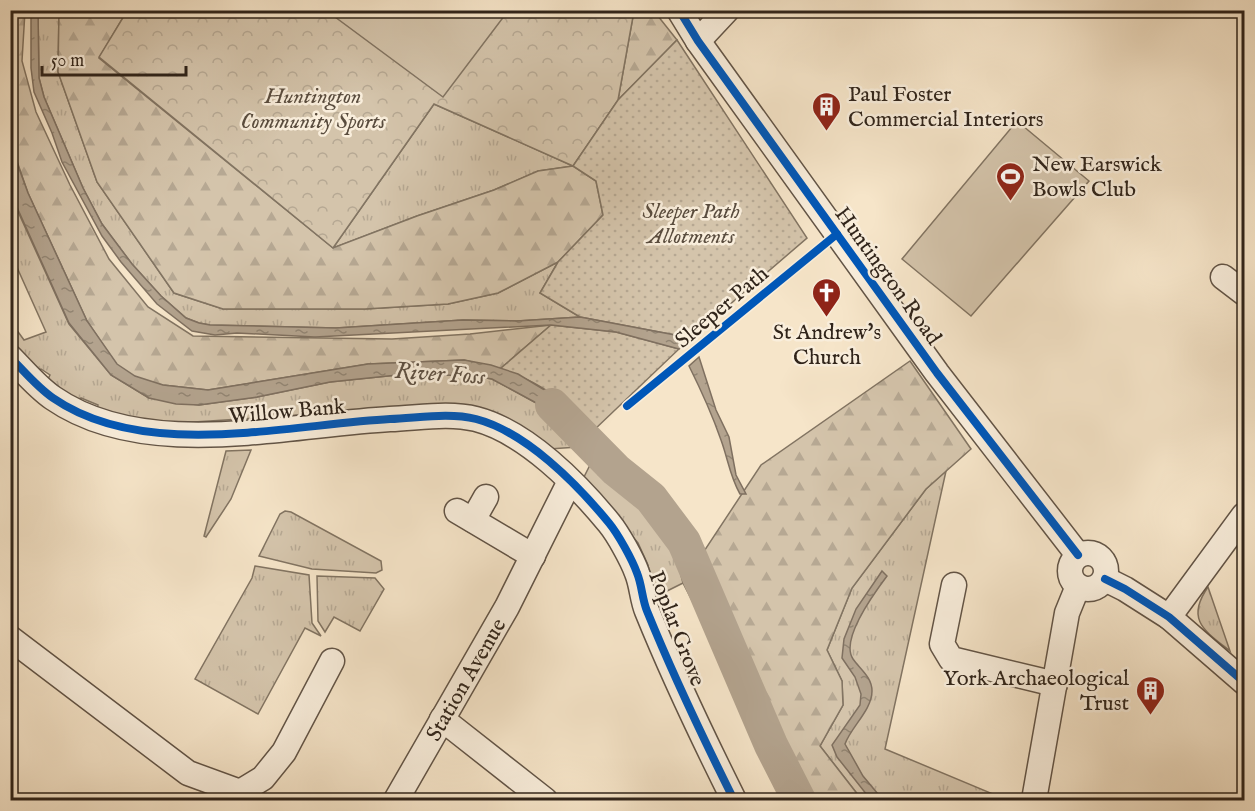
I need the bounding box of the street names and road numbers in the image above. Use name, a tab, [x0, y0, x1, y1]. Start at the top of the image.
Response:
street label: Huntington Road	[828, 201, 947, 351]
street label: Sleeper Path	[670, 260, 775, 355]
street label: Willow Bank	[228, 393, 347, 431]
street label: Poplar Grove	[641, 567, 711, 690]
street label: Station Avenue	[420, 614, 513, 746]

